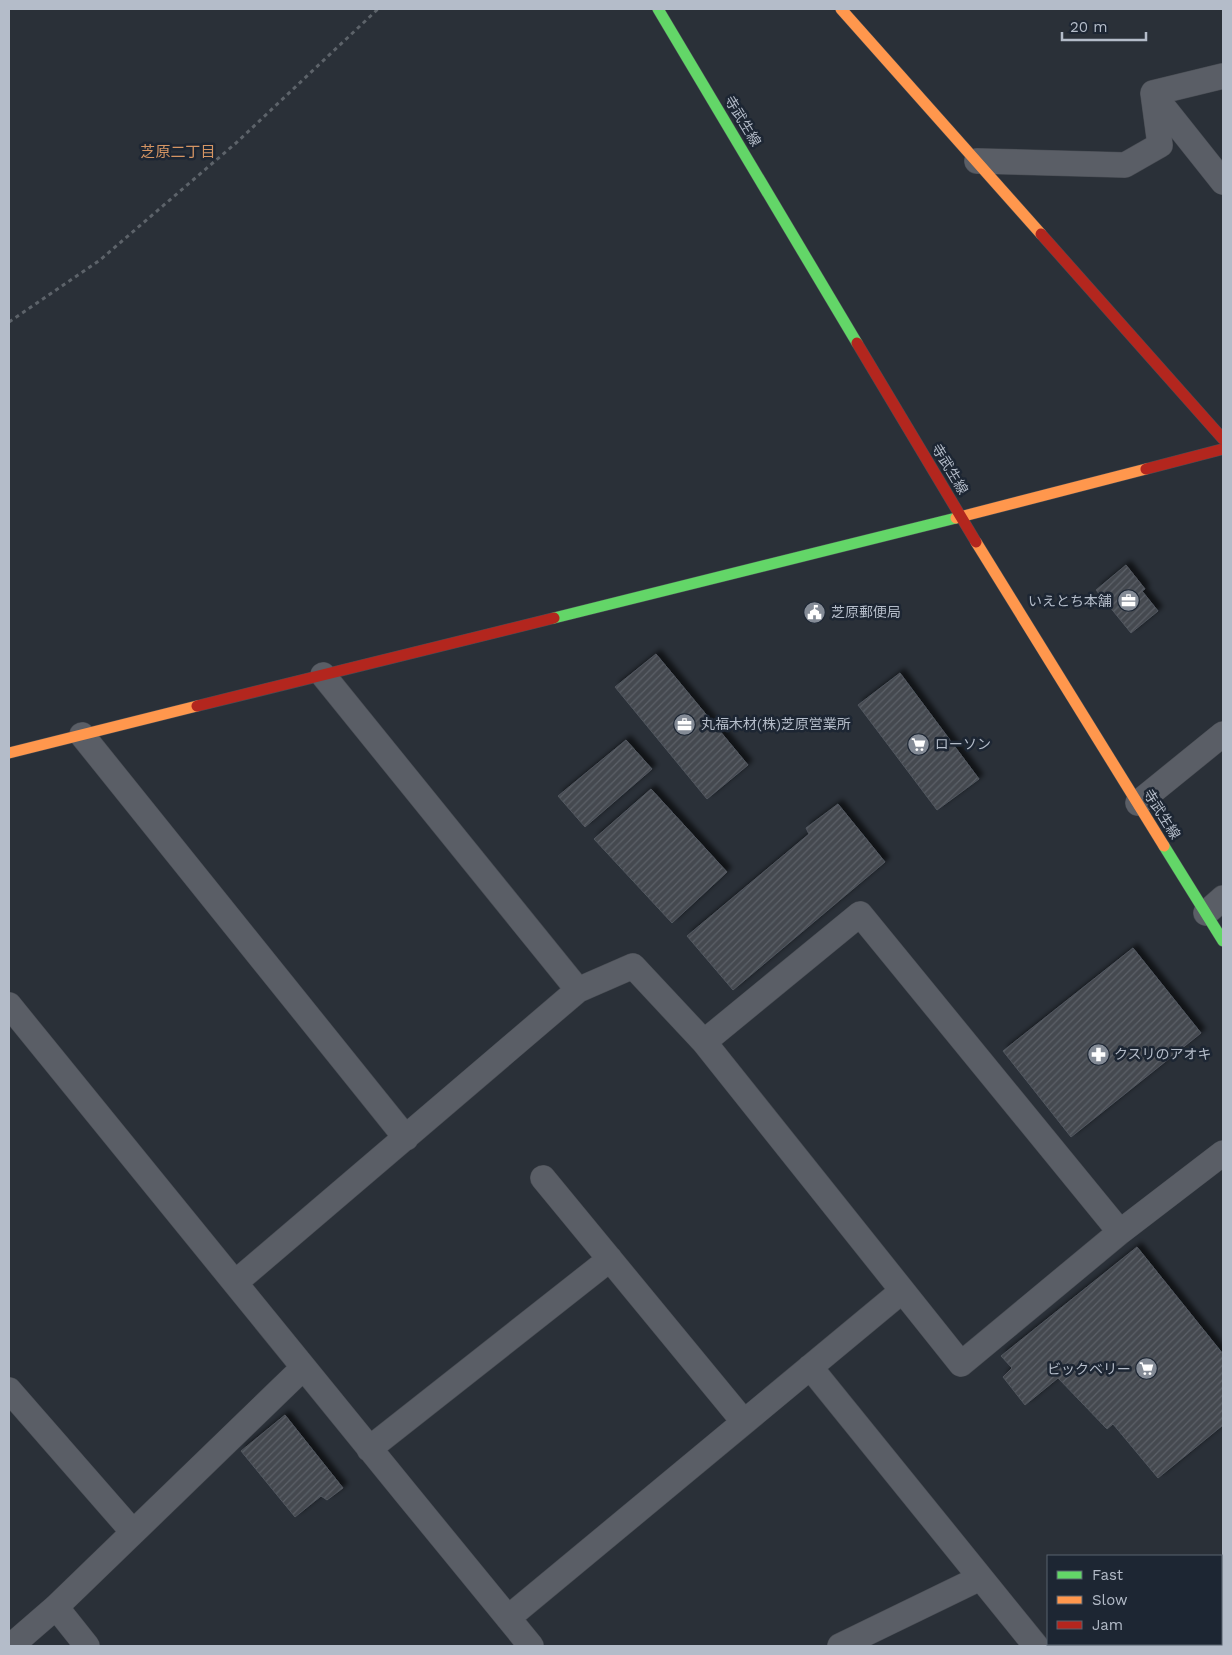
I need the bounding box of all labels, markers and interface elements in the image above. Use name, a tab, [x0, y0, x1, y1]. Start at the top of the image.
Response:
scale bar	[1062, 10, 1146, 42]
text: 20 m	[1070, 18, 1108, 36]
street label: 寺武生線	[722, 93, 764, 149]
district label: 芝原二丁目	[140, 143, 216, 161]
street label: 寺武生線	[929, 441, 971, 497]
office icon: いえとち本舗	[1116, 589, 1140, 613]
place label: いえとち本舗	[1028, 593, 1112, 609]
public building icon: 芝原郵便局	[803, 600, 827, 624]
place label: 芝原郵便局	[831, 604, 901, 620]
office icon: 丸福木材(株)芝原営業所	[673, 712, 697, 736]
place label: 丸福木材(株)芝原営業所	[701, 716, 851, 732]
supermarket icon: ローソン	[907, 732, 931, 756]
place label: ローソン	[935, 736, 991, 752]
street label: 寺武生線	[1140, 786, 1184, 842]
pharmacy icon: クスリのアオキ	[1086, 1042, 1110, 1066]
place label: クスリのアオキ	[1114, 1046, 1212, 1062]
supermarket icon: ビックベリー	[1135, 1357, 1159, 1381]
place label: ビックベリー	[1047, 1361, 1131, 1377]
legend	[1047, 1555, 1222, 1645]
text: Fast	[1092, 1566, 1124, 1584]
text: Slow	[1092, 1591, 1128, 1609]
text: Jam	[1092, 1616, 1123, 1634]

